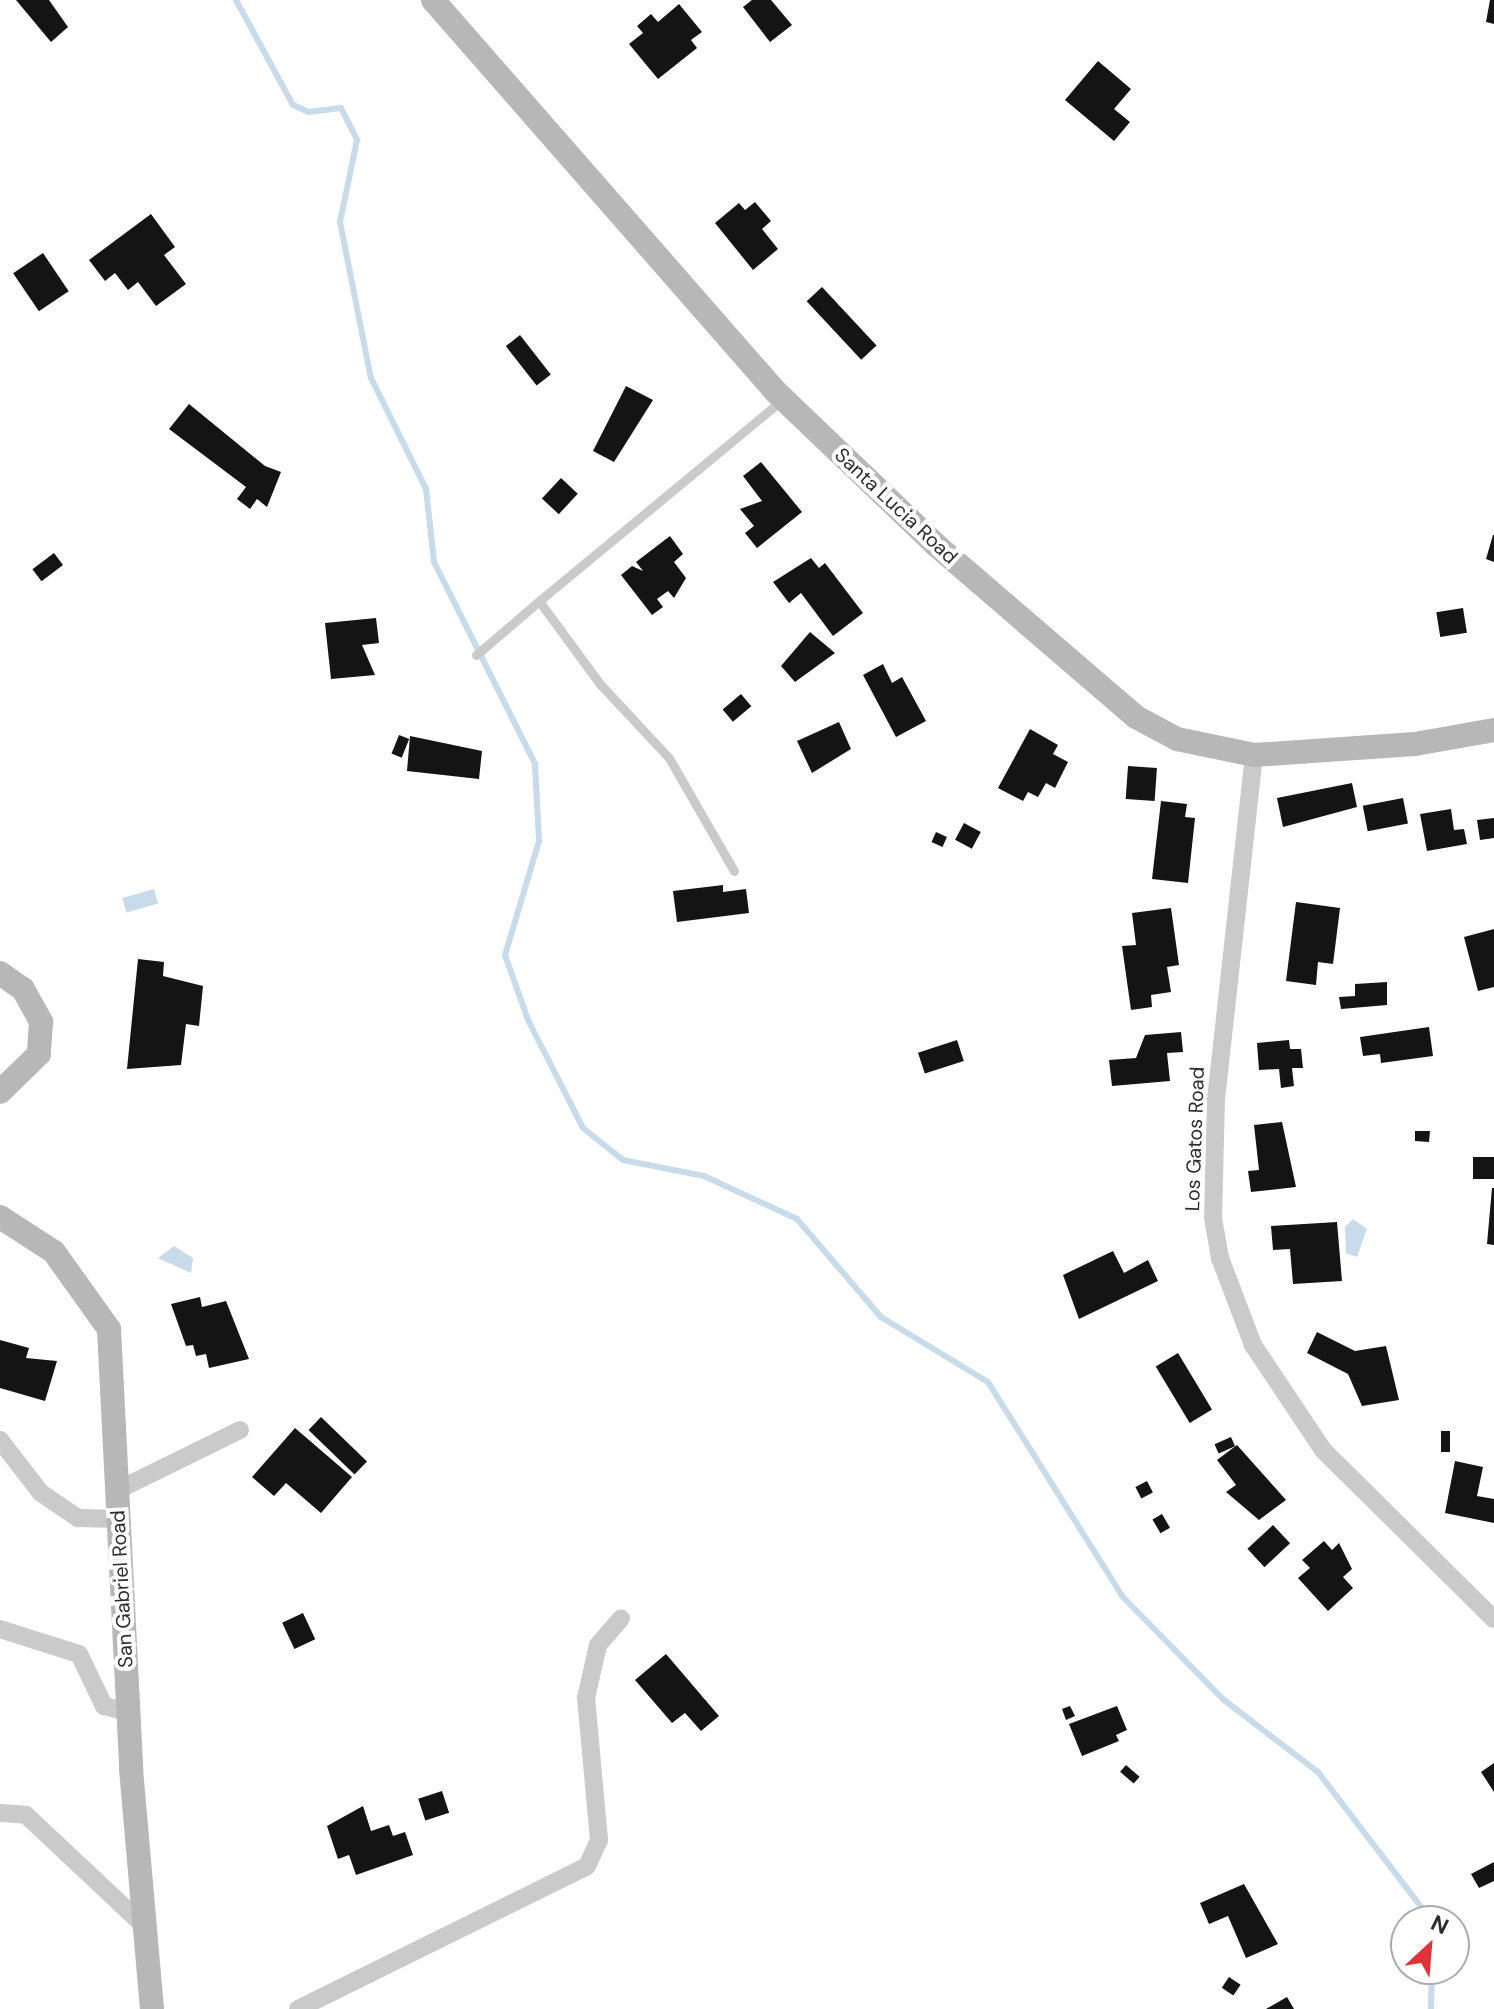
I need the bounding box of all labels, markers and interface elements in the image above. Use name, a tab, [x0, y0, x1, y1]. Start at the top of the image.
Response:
street label: Santa Lucia Road	[830, 443, 962, 569]
street label: Los Gatos Road	[1180, 1066, 1210, 1212]
street label: San Gabriel Road	[106, 1510, 138, 1668]
north arrow	[1390, 1905, 1470, 1985]
text: N	[1426, 1908, 1453, 1941]

